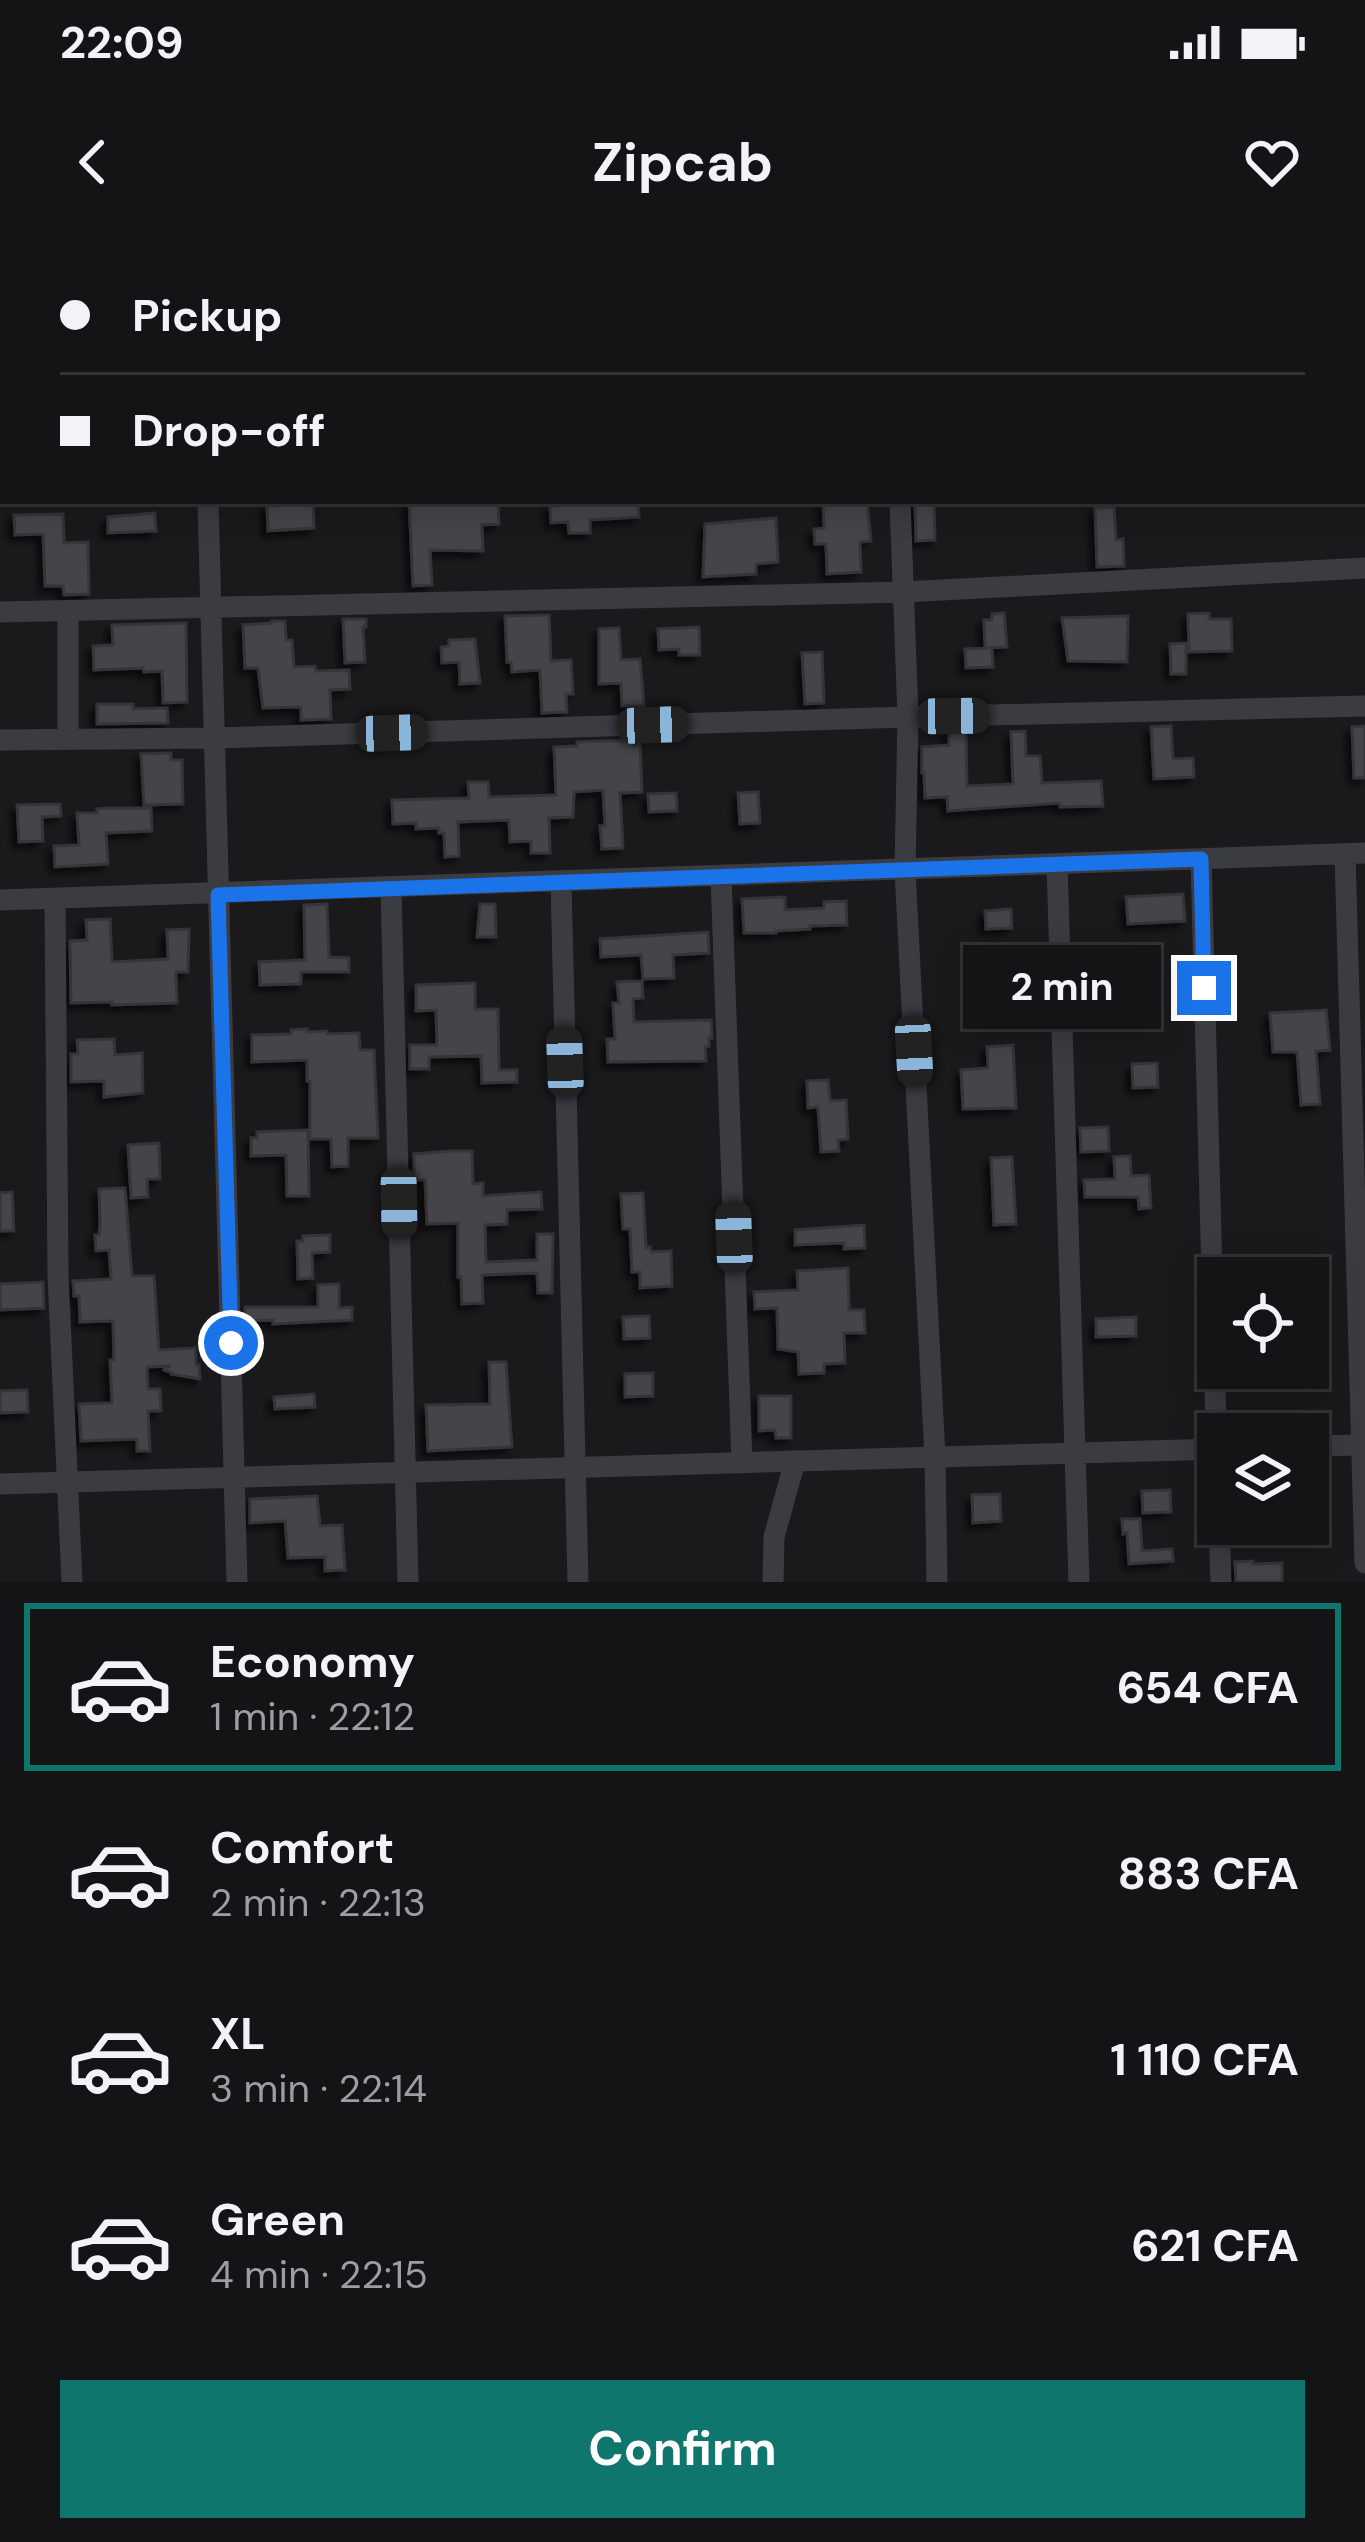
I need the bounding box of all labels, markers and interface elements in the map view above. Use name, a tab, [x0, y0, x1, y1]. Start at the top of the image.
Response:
text: 22:09	[60, 13, 184, 72]
text: Zipcab	[592, 127, 773, 198]
icon: back	[60, 129, 126, 195]
icon: heart	[1239, 129, 1305, 195]
text: Pickup	[132, 286, 282, 345]
text: Drop-off	[132, 401, 326, 460]
car	[918, 697, 990, 735]
car	[616, 706, 690, 744]
car	[355, 714, 429, 752]
callout: 2 min	[964, 946, 1162, 1030]
text: 2 min	[1010, 961, 1114, 1012]
route end	[1177, 961, 1231, 1015]
car	[894, 1014, 934, 1088]
car	[546, 1025, 584, 1099]
car	[380, 1167, 418, 1239]
car	[715, 1200, 753, 1274]
map controls	[1197, 1257, 1329, 1545]
button: locate	[1197, 1257, 1329, 1389]
route start	[204, 1316, 258, 1370]
button: layers	[1197, 1413, 1329, 1545]
text: Economy	[210, 1632, 415, 1691]
icon: car	[66, 1633, 174, 1741]
text: 654 CFA	[1117, 1658, 1299, 1717]
text: 1 min · 22:12	[210, 1691, 415, 1742]
text: Comfort	[210, 1818, 394, 1877]
icon: car	[66, 1819, 174, 1927]
text: 883 CFA	[1118, 1844, 1299, 1903]
text: 2 min · 22:13	[210, 1877, 426, 1928]
text: XL	[210, 2004, 265, 2063]
icon: car	[66, 2005, 174, 2113]
text: 1 110 CFA	[1110, 2030, 1299, 2089]
text: 3 min · 22:14	[210, 2063, 427, 2114]
text: Green	[210, 2190, 345, 2249]
icon: car	[66, 2191, 174, 2299]
text: 621 CFA	[1131, 2216, 1299, 2275]
text: 4 min · 22:15	[210, 2249, 428, 2300]
button: Confirm	[60, 2380, 1305, 2518]

